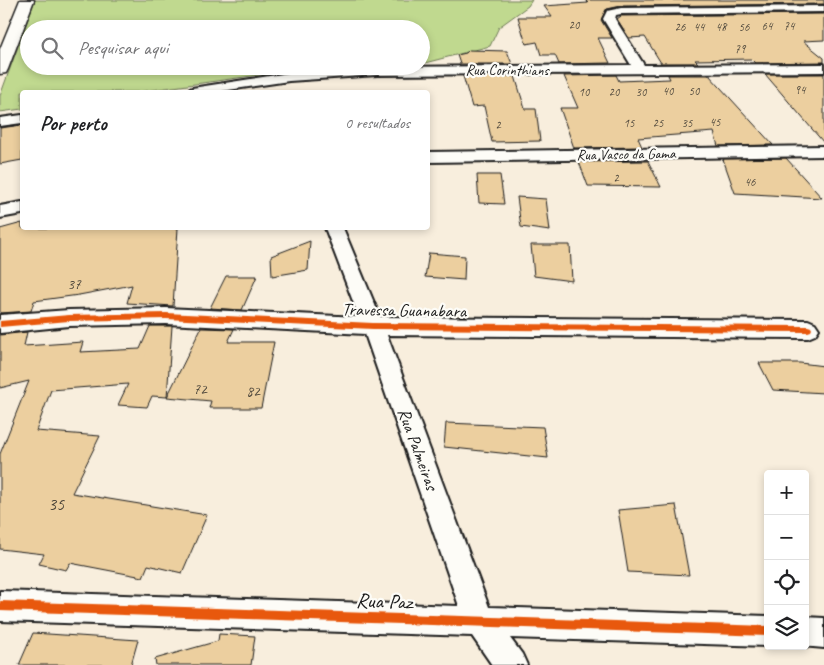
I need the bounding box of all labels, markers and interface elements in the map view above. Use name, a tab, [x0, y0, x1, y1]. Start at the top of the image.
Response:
house number: 20	[569, 17, 581, 33]
house number: 64	[762, 18, 774, 34]
house number: 74	[784, 18, 796, 34]
house number: 26	[675, 19, 686, 35]
house number: 44	[694, 19, 706, 35]
house number: 48	[716, 19, 728, 35]
house number: 56	[739, 19, 750, 35]
search box	[20, 20, 430, 75]
icon: search	[38, 34, 66, 62]
text: Pesquisar aqui	[78, 36, 168, 60]
house number: 79	[735, 41, 747, 57]
street label: Rua Corinthians	[465, 61, 550, 80]
house number: 94	[795, 82, 807, 98]
house number: 40	[663, 83, 675, 99]
house number: 50	[689, 83, 701, 99]
house number: 10	[579, 84, 591, 100]
house number: 20	[609, 84, 621, 100]
house number: 30	[636, 84, 648, 100]
text: Por perto	[40, 110, 107, 136]
text: 0 resultados	[345, 113, 410, 133]
house number: 45	[710, 114, 721, 130]
house number: 15	[624, 115, 635, 131]
house number: 25	[653, 115, 664, 131]
house number: 35	[682, 115, 693, 131]
house number: 2	[495, 117, 502, 133]
street label: Rua Vasco da Gama	[576, 144, 677, 165]
house number: 2	[613, 170, 620, 186]
house number: 46	[745, 174, 756, 190]
house number: 37	[67, 275, 82, 294]
street label: Travessa Guanabara	[342, 298, 468, 322]
house number: 72	[193, 380, 208, 399]
house number: 82	[246, 382, 261, 401]
street label: Rua Palmeiras	[393, 405, 444, 495]
map controls	[764, 470, 809, 650]
button: +	[764, 470, 809, 515]
house number: 35	[48, 493, 65, 515]
button: −	[764, 515, 809, 560]
button: locate	[764, 560, 809, 605]
street label: Rua Paz	[356, 587, 415, 615]
button: layers	[764, 605, 809, 650]

